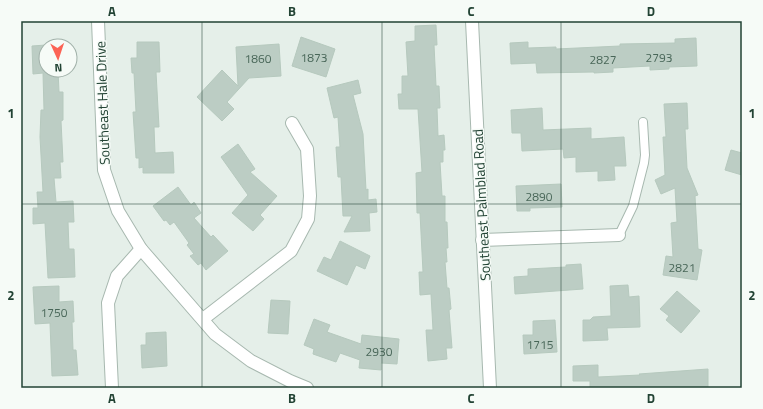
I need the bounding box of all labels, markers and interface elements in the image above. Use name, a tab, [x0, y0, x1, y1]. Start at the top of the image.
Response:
text: A	[108, 1, 116, 21]
text: B	[288, 1, 296, 21]
text: C	[467, 1, 475, 21]
text: D	[647, 1, 655, 21]
north arrow	[38, 38, 78, 78]
street label: Southeast Hale Drive	[89, 41, 115, 165]
house number: 1873	[301, 48, 327, 67]
house number: 2793	[646, 48, 672, 67]
house number: 1860	[245, 49, 272, 68]
house number: 2827	[590, 50, 616, 69]
text: N	[54, 60, 63, 76]
text: 1	[7, 103, 15, 123]
text: 1	[748, 103, 756, 123]
street label: Southeast Palmblad Road	[467, 129, 495, 281]
house number: 2890	[526, 187, 553, 206]
house number: 2821	[669, 258, 695, 277]
text: 2	[7, 285, 15, 305]
text: 2	[748, 285, 756, 305]
house number: 1750	[41, 303, 68, 322]
house number: 1715	[527, 335, 554, 354]
house number: 2930	[366, 342, 393, 361]
text: A	[108, 388, 116, 408]
text: B	[288, 388, 296, 408]
text: C	[467, 388, 475, 408]
text: D	[647, 388, 655, 408]

